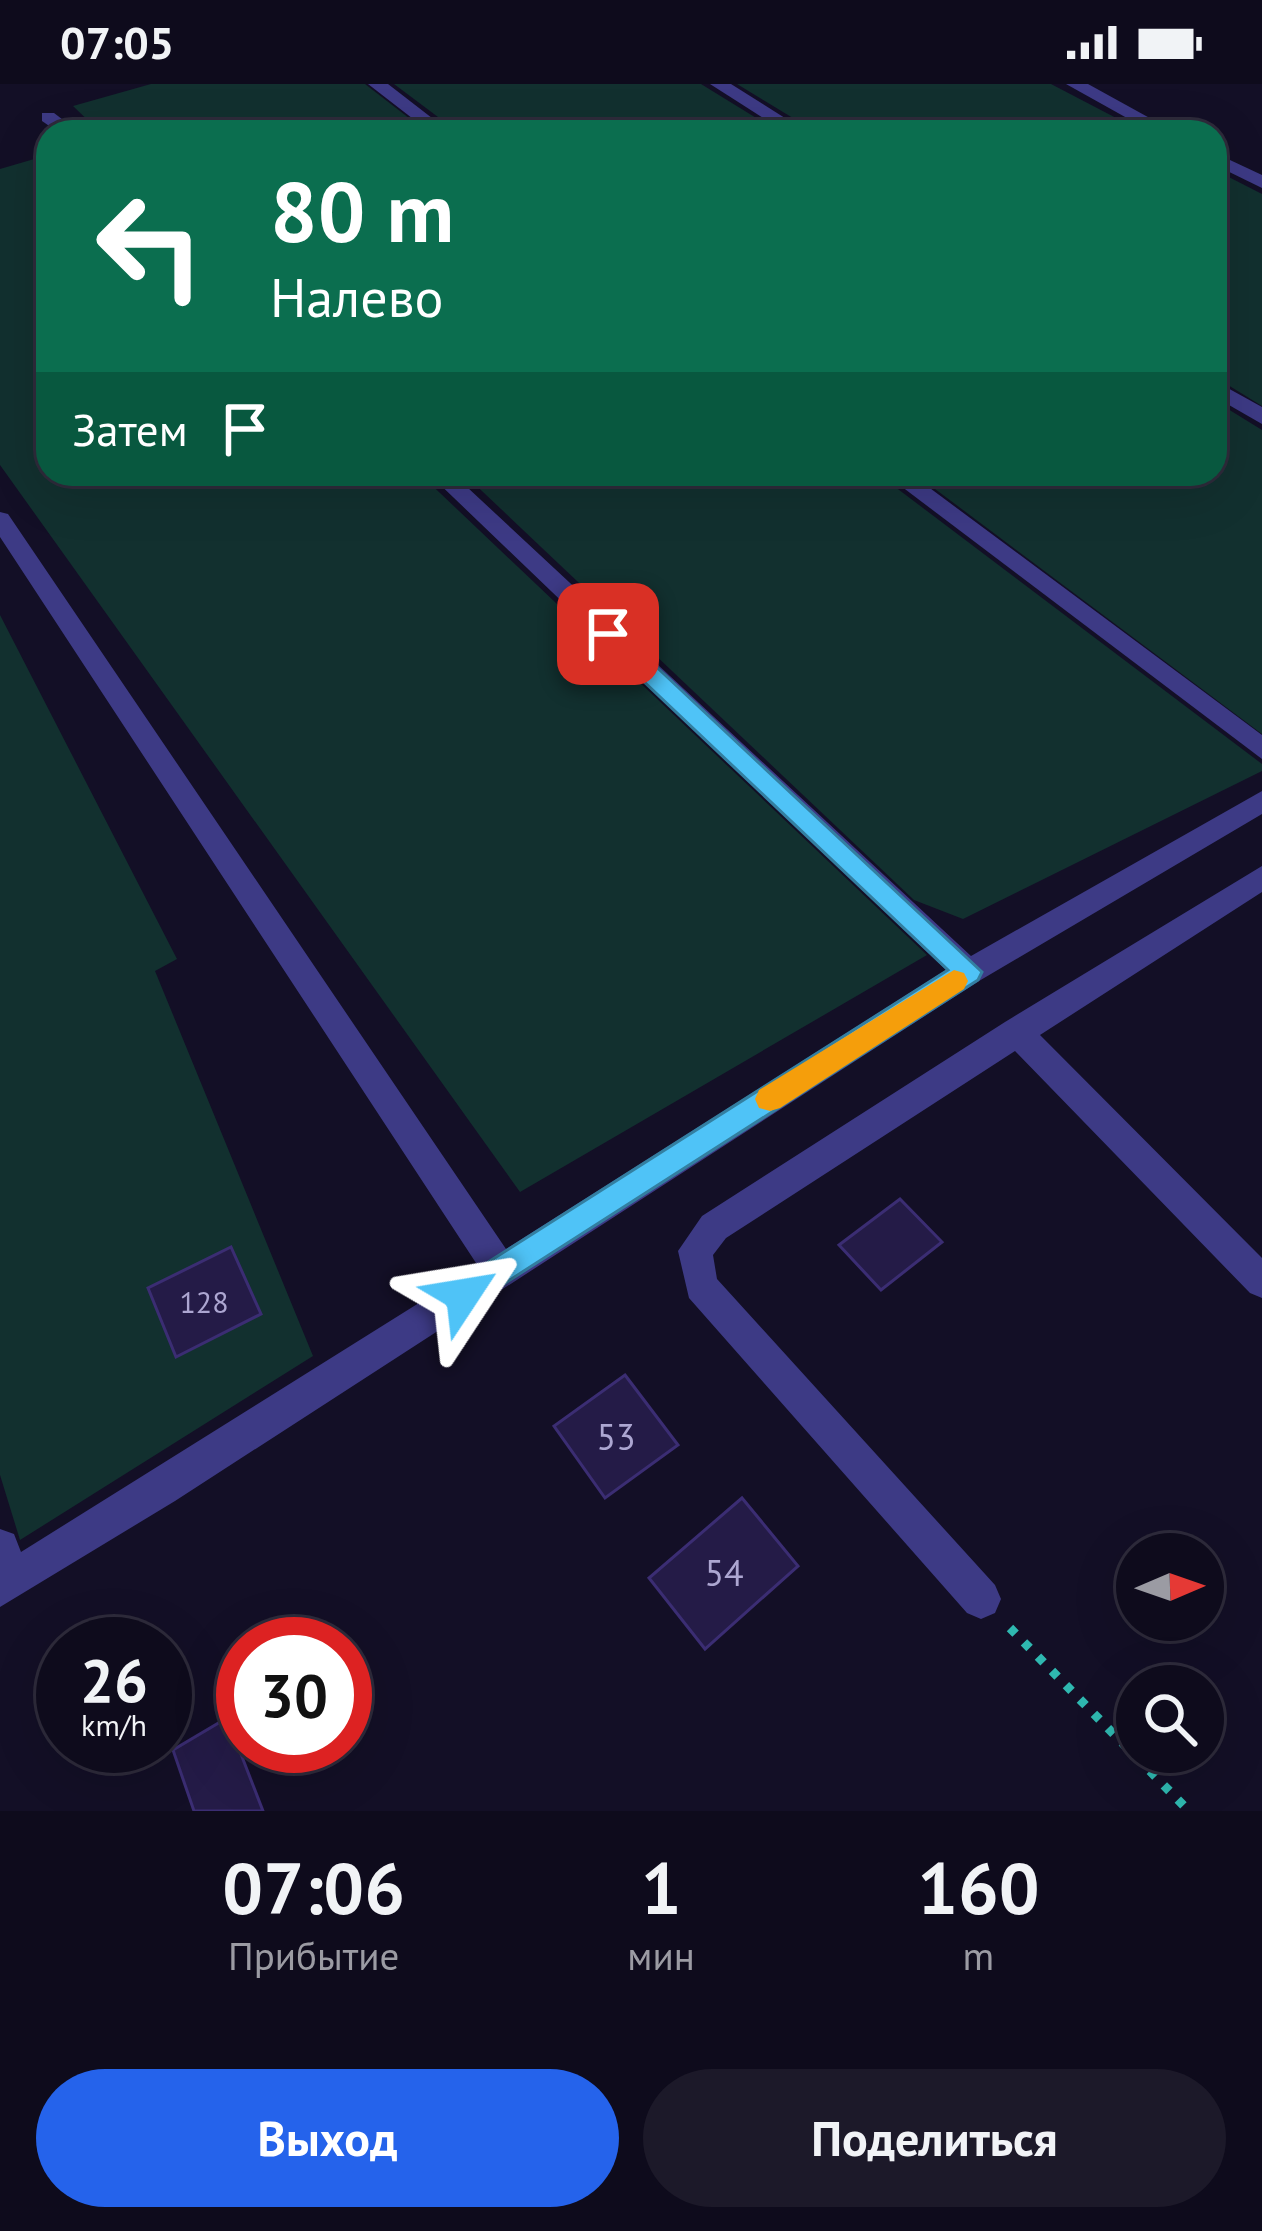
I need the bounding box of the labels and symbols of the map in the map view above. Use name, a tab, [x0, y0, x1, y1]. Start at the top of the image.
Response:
pin	[557, 583, 659, 685]
position arrow	[400, 1232, 526, 1358]
house number: 128	[179, 1282, 229, 1321]
house number: 53	[596, 1413, 636, 1460]
north arrow	[1116, 1533, 1224, 1641]
house number: 54	[704, 1549, 744, 1596]
speed limit sign: 30	[216, 1617, 372, 1773]

